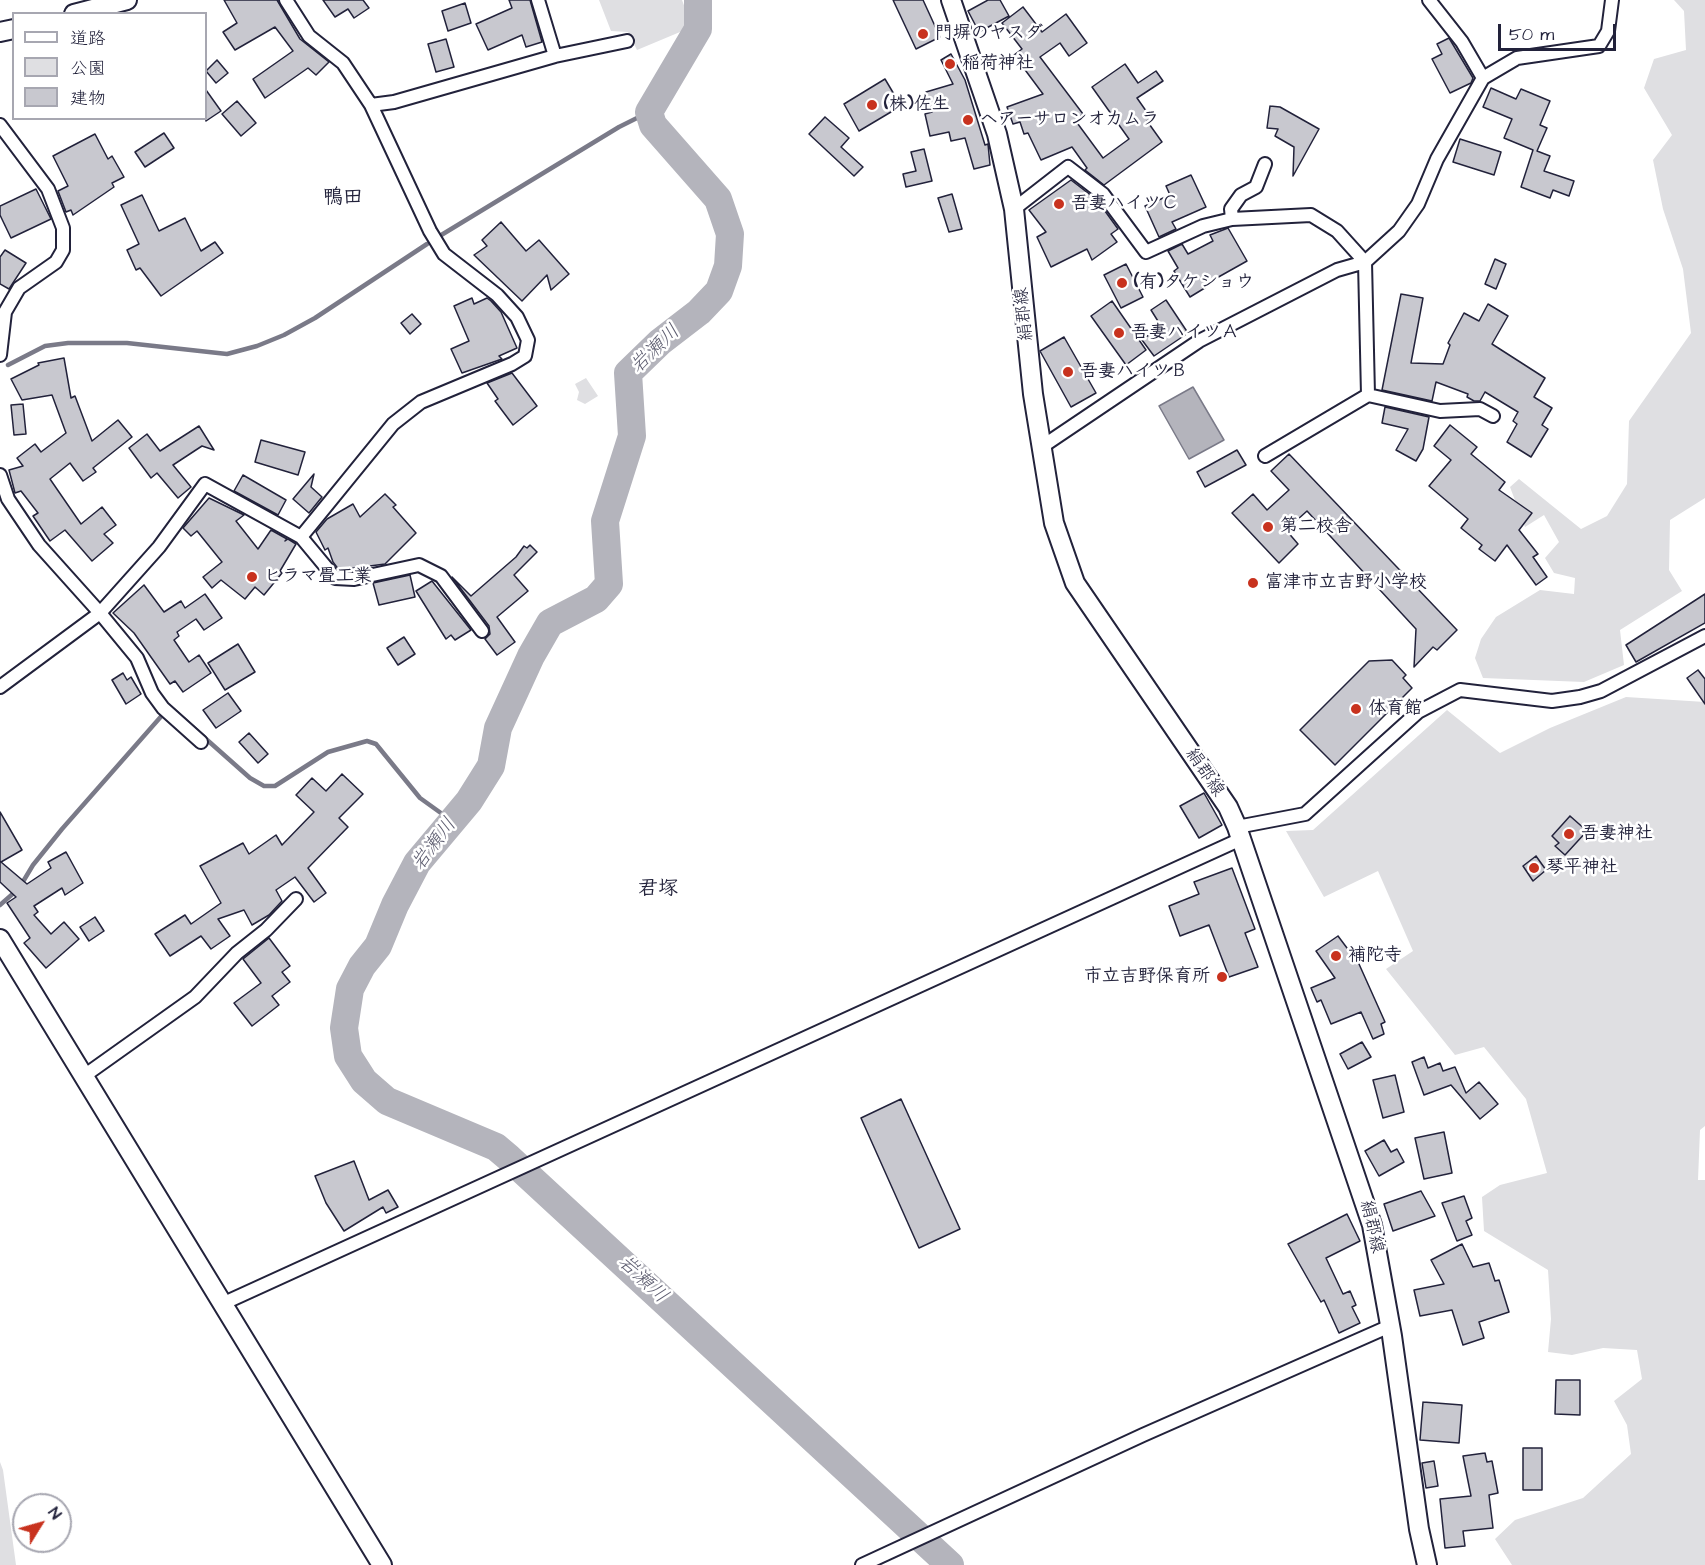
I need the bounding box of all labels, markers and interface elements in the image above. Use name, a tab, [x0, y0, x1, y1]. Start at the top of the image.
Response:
legend	[12, 12, 207, 120]
scale bar	[1501, 12, 1620, 50]
text: 50 m	[1509, 22, 1554, 47]
place label: 門塀のヤスダ	[935, 23, 1043, 45]
text: 道路	[70, 26, 106, 51]
marker: 門塀のヤスダ	[916, 27, 930, 41]
place label: 稲荷神社	[962, 53, 1034, 75]
text: 公園	[70, 56, 106, 81]
marker: 稲荷神社	[943, 57, 957, 71]
text: 建物	[70, 86, 106, 111]
place label: (株)佐生	[884, 94, 950, 116]
marker: (株)佐生	[865, 98, 879, 112]
place label: ヘアーサロンオカムラ	[980, 109, 1159, 131]
marker: ヘアーサロンオカムラ	[961, 113, 975, 127]
district label: 鴨田	[323, 187, 363, 211]
place label: 吾妻ハイツＣ	[1071, 193, 1179, 215]
marker: 吾妻ハイツＣ	[1052, 197, 1066, 211]
place label: (有)タケショウ	[1134, 272, 1254, 294]
marker: (有)タケショウ	[1115, 276, 1129, 290]
street label: 絹郡線	[1011, 286, 1039, 342]
water label: 岩瀬川	[626, 321, 686, 379]
place label: 吾妻ハイツＡ	[1131, 322, 1239, 344]
marker: 吾妻ハイツＡ	[1112, 326, 1126, 340]
place label: 吾妻ハイツＢ	[1080, 361, 1188, 383]
marker: 吾妻ハイツＢ	[1061, 365, 1075, 379]
place label: 第二校舎	[1280, 516, 1352, 538]
marker: 第二校舎	[1261, 520, 1275, 534]
place label: ヒラマ畳工業	[264, 566, 372, 588]
marker: ヒラマ畳工業	[245, 570, 259, 584]
place label: 富津市立吉野小学校	[1265, 572, 1427, 594]
marker: 富津市立吉野小学校	[1246, 576, 1260, 590]
place label: 体育館	[1368, 698, 1422, 720]
marker: 体育館	[1349, 702, 1363, 716]
street label: 絹郡線	[1180, 745, 1228, 801]
water label: 岩瀬川	[407, 814, 463, 876]
place label: 吾妻神社	[1581, 823, 1653, 845]
marker: 吾妻神社	[1562, 827, 1576, 841]
place label: 琴平神社	[1546, 857, 1618, 879]
marker: 琴平神社	[1527, 861, 1541, 875]
district label: 君塚	[638, 878, 678, 902]
place label: 補陀寺	[1348, 945, 1402, 967]
marker: 補陀寺	[1329, 949, 1343, 963]
place label: 市立吉野保育所	[1084, 966, 1210, 988]
marker: 市立吉野保育所	[1215, 970, 1229, 984]
street label: 絹郡線	[1354, 1198, 1388, 1256]
water label: 岩瀬川	[612, 1251, 672, 1309]
north arrow	[12, 1493, 72, 1553]
text: N	[43, 1503, 67, 1524]

